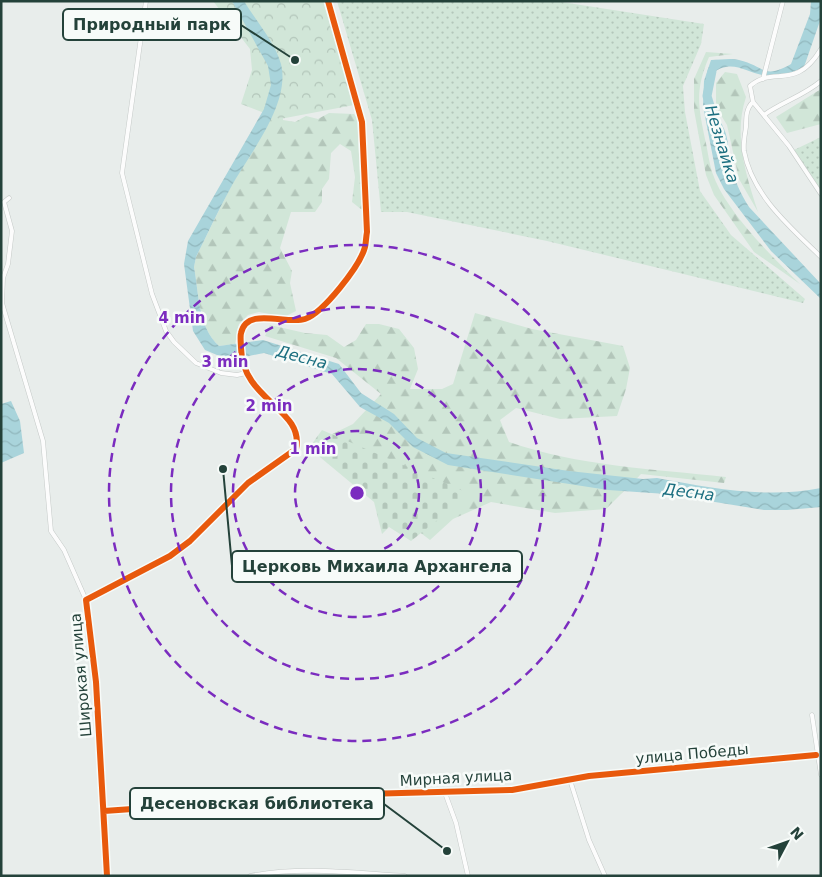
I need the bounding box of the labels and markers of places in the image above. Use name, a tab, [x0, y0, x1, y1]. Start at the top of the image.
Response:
callout: Природный парк	[63, 9, 241, 40]
centre of rings	[348, 484, 366, 502]
callout: Церковь Михаила Архангела	[232, 551, 522, 582]
callout: Десеновская библиотека	[130, 788, 384, 819]

